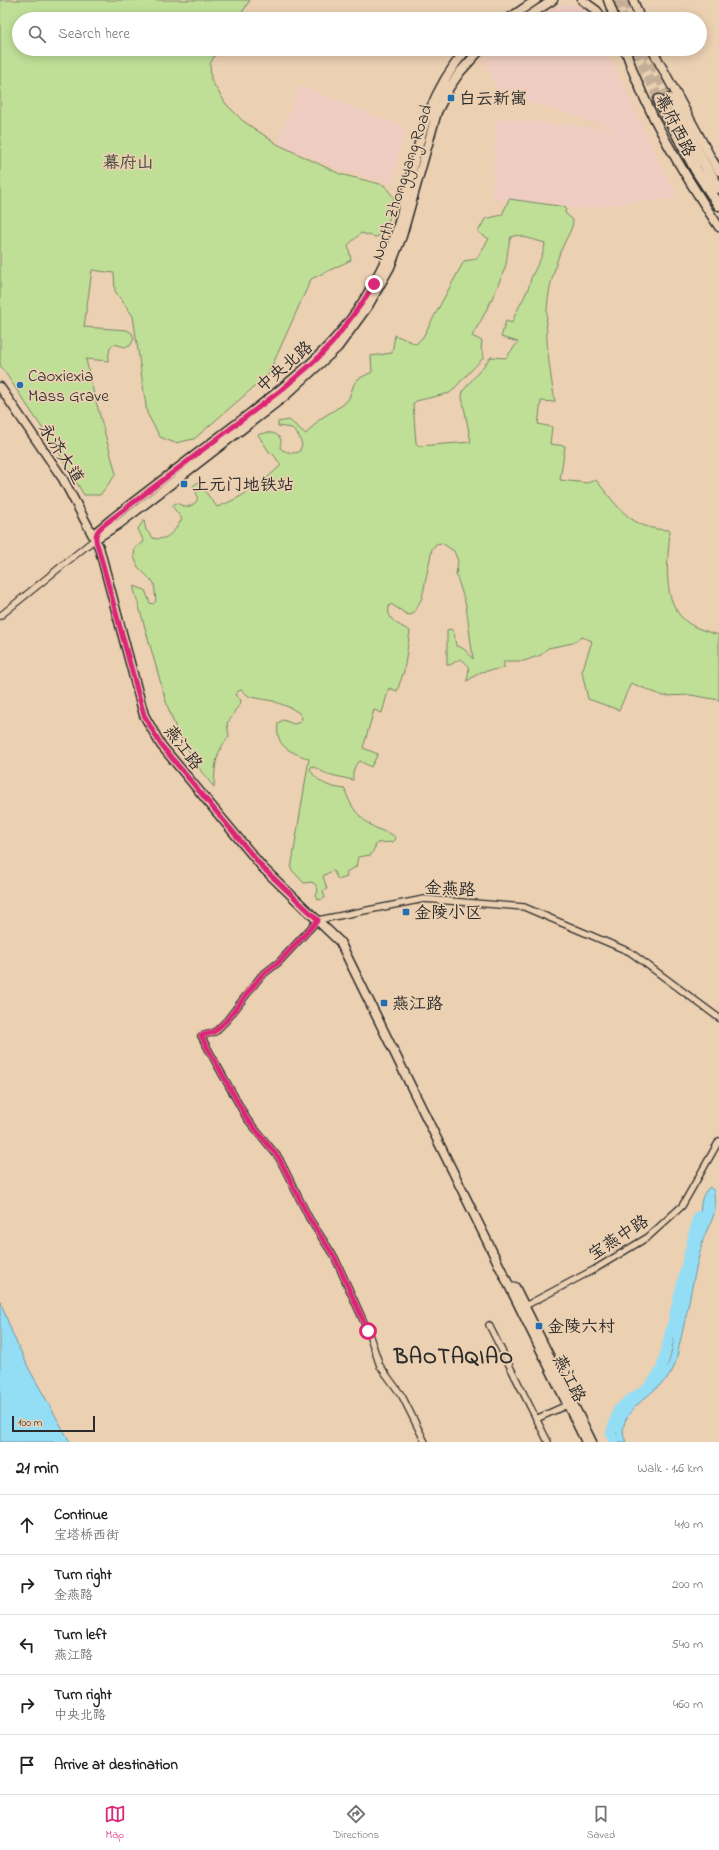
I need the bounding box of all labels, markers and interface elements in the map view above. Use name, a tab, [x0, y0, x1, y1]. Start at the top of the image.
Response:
search box	[12, 12, 707, 56]
icon: search	[26, 23, 48, 45]
text: Search here	[58, 23, 130, 45]
place label: 白云新寓	[459, 87, 527, 112]
street label: 幕府西路	[648, 90, 701, 162]
marker: 白云新寓	[446, 93, 456, 103]
street label: North Zhongyang Road	[365, 101, 441, 264]
park label: 幕府山	[103, 151, 154, 176]
route end	[365, 275, 383, 293]
street label: 中央北路	[251, 335, 319, 399]
place label: Caoxiexia Mass Grave	[28, 364, 109, 409]
marker: Caoxiexia Mass Grave	[15, 380, 25, 390]
street label: 永济大道	[32, 418, 90, 489]
place label: 上元门地铁站	[192, 473, 294, 498]
marker: 上元门地铁站	[179, 479, 189, 489]
street label: 燕江路	[157, 720, 208, 776]
street label: 金燕路	[424, 876, 476, 903]
place label: 金陵小区	[414, 901, 482, 926]
marker: 金陵小区	[401, 907, 411, 917]
place label: 燕江路	[392, 992, 443, 1017]
marker: 燕江路	[379, 998, 389, 1008]
street label: 宝燕中路	[583, 1209, 654, 1267]
place label: 金陵六村	[547, 1315, 615, 1340]
marker: 金陵六村	[534, 1321, 544, 1331]
route start	[359, 1322, 377, 1340]
district label: BAOTAQIAO	[393, 1343, 514, 1373]
street label: 燕江路	[546, 1350, 591, 1407]
scale bar	[12, 1414, 95, 1433]
text: 100 m	[18, 1415, 42, 1431]
text: 21 min	[16, 1456, 59, 1481]
text: Walk · 1.6 km	[637, 1459, 703, 1478]
text: Continue	[54, 1504, 108, 1526]
icon: ahead	[16, 1514, 38, 1536]
text: 410 m	[675, 1515, 703, 1534]
text: 宝塔桥西街	[54, 1526, 119, 1545]
text: Turn right	[54, 1564, 112, 1586]
icon: right	[16, 1574, 38, 1596]
text: 200 m	[672, 1575, 703, 1594]
text: 金燕路	[54, 1586, 93, 1605]
text: Turn left	[54, 1624, 107, 1646]
icon: left	[16, 1634, 38, 1656]
text: 540 m	[671, 1635, 703, 1654]
text: 燕江路	[54, 1646, 93, 1665]
text: Turn right	[54, 1684, 112, 1706]
icon: right	[16, 1694, 38, 1716]
text: 460 m	[673, 1695, 703, 1714]
text: 中央北路	[54, 1706, 106, 1725]
icon: arrive	[16, 1754, 38, 1776]
text: Arrive at destination	[54, 1754, 178, 1776]
tab: Map	[104, 1803, 126, 1843]
tab: Directions	[333, 1803, 379, 1843]
tab: Saved	[587, 1803, 615, 1843]

